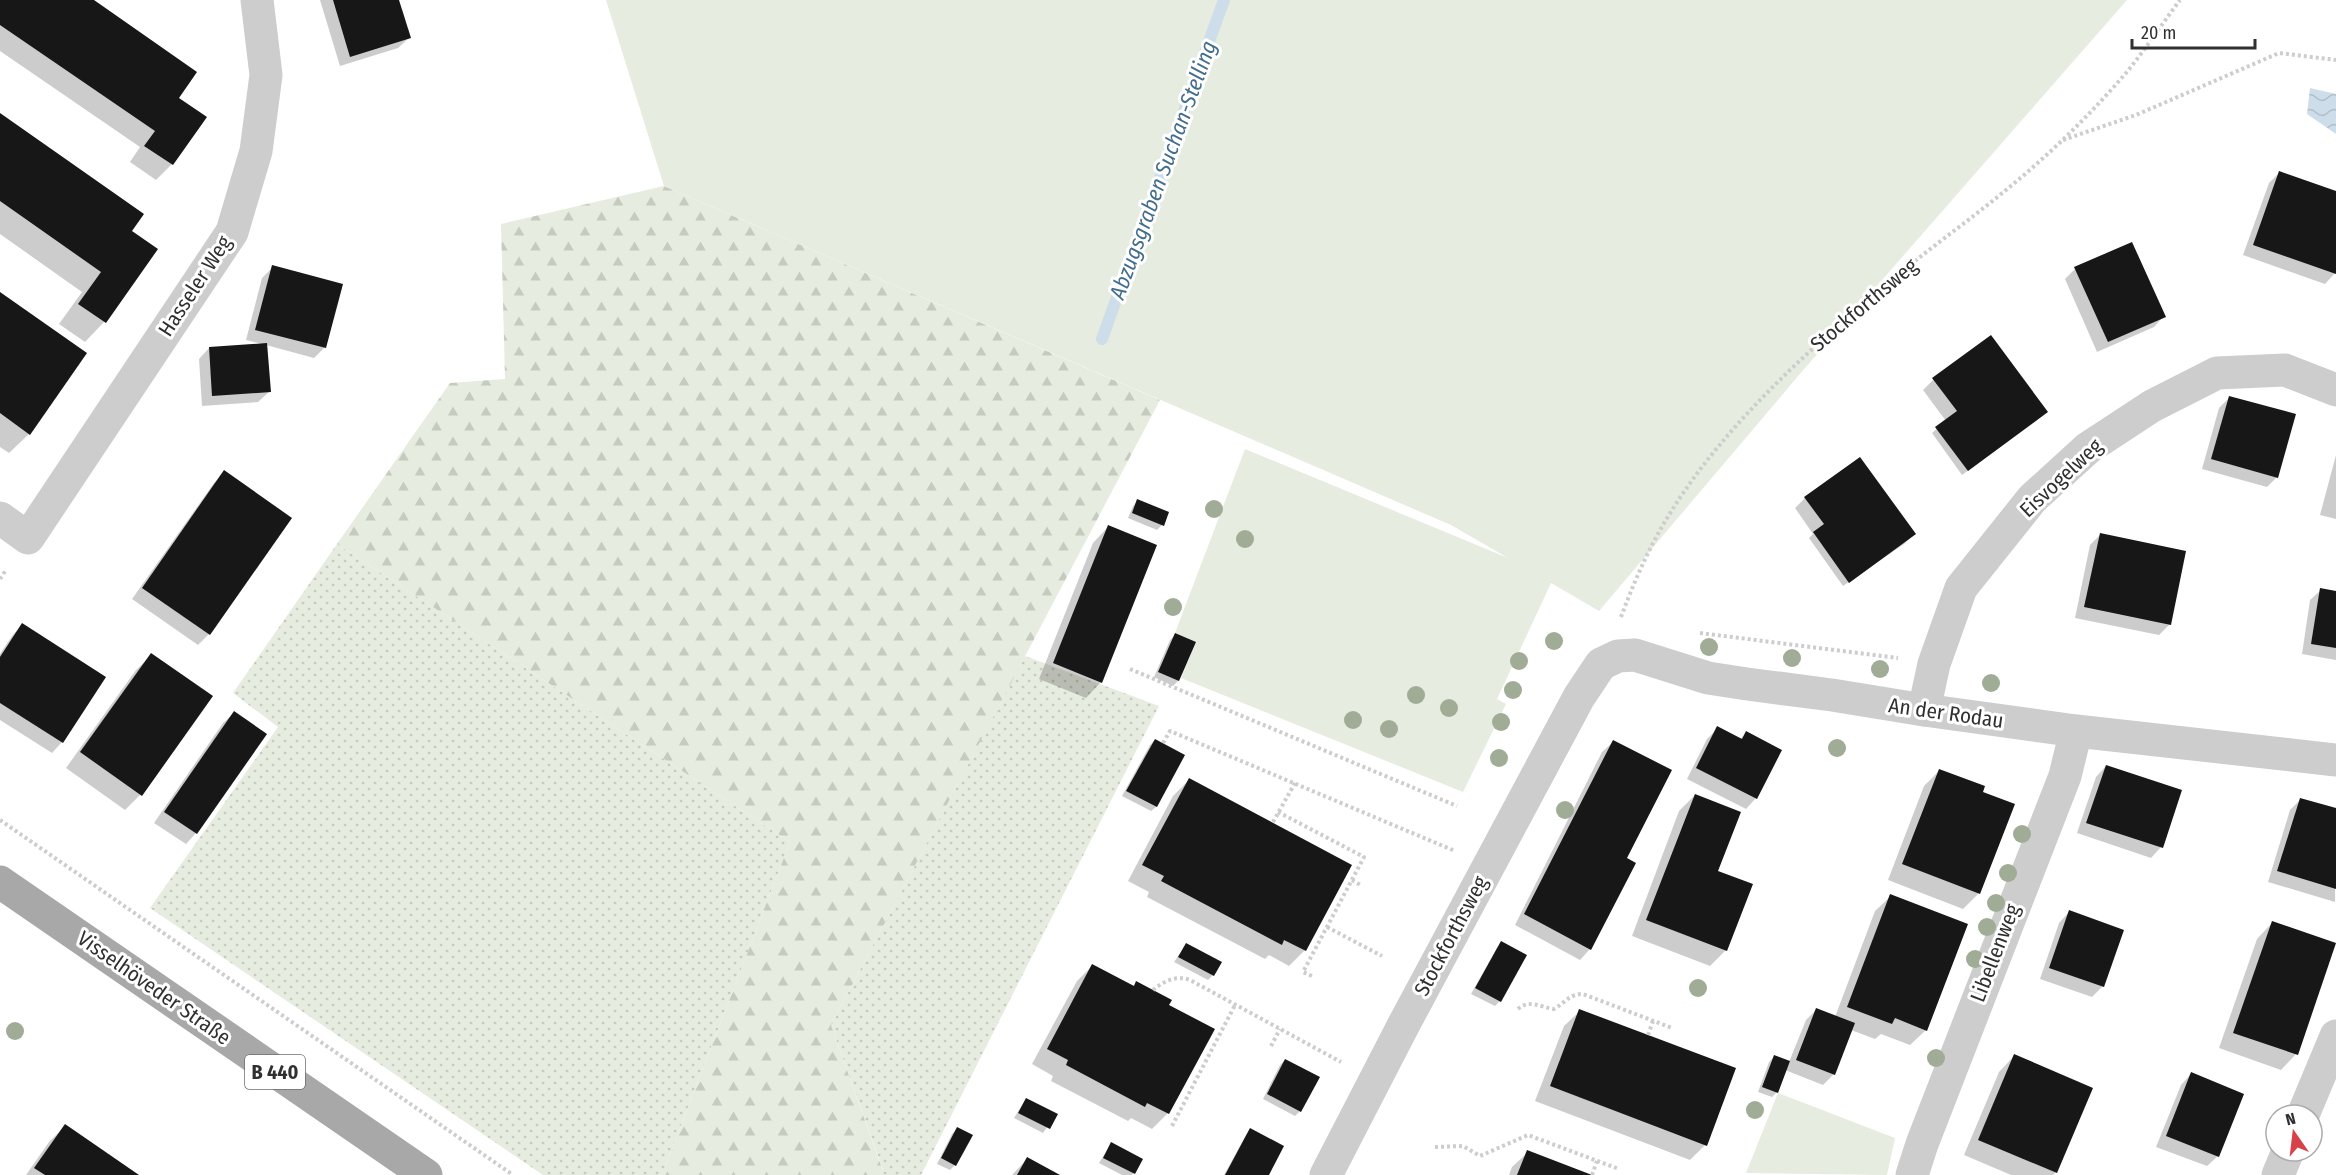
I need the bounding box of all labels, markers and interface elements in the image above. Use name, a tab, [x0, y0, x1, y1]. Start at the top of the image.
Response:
scale bar	[2132, 12, 2255, 50]
text: 20 m	[2141, 22, 2176, 44]
water label: Abzugsgraben Suchan-Stelling	[1103, 37, 1222, 304]
street label: Hasseler Weg	[153, 231, 237, 341]
street label: Stockforthsweg	[1805, 252, 1923, 357]
street label: Eisvogelweg	[2014, 433, 2108, 523]
street label: An der Rodau	[1887, 692, 2005, 734]
street label: Stockforthsweg	[1409, 871, 1494, 1000]
street label: Libellenweg	[1964, 900, 2026, 1006]
street label: Visselhöveder Straße	[72, 925, 236, 1051]
road number: B 440	[245, 1055, 305, 1089]
north arrow	[2264, 1103, 2324, 1163]
text: N	[2284, 1109, 2297, 1129]

